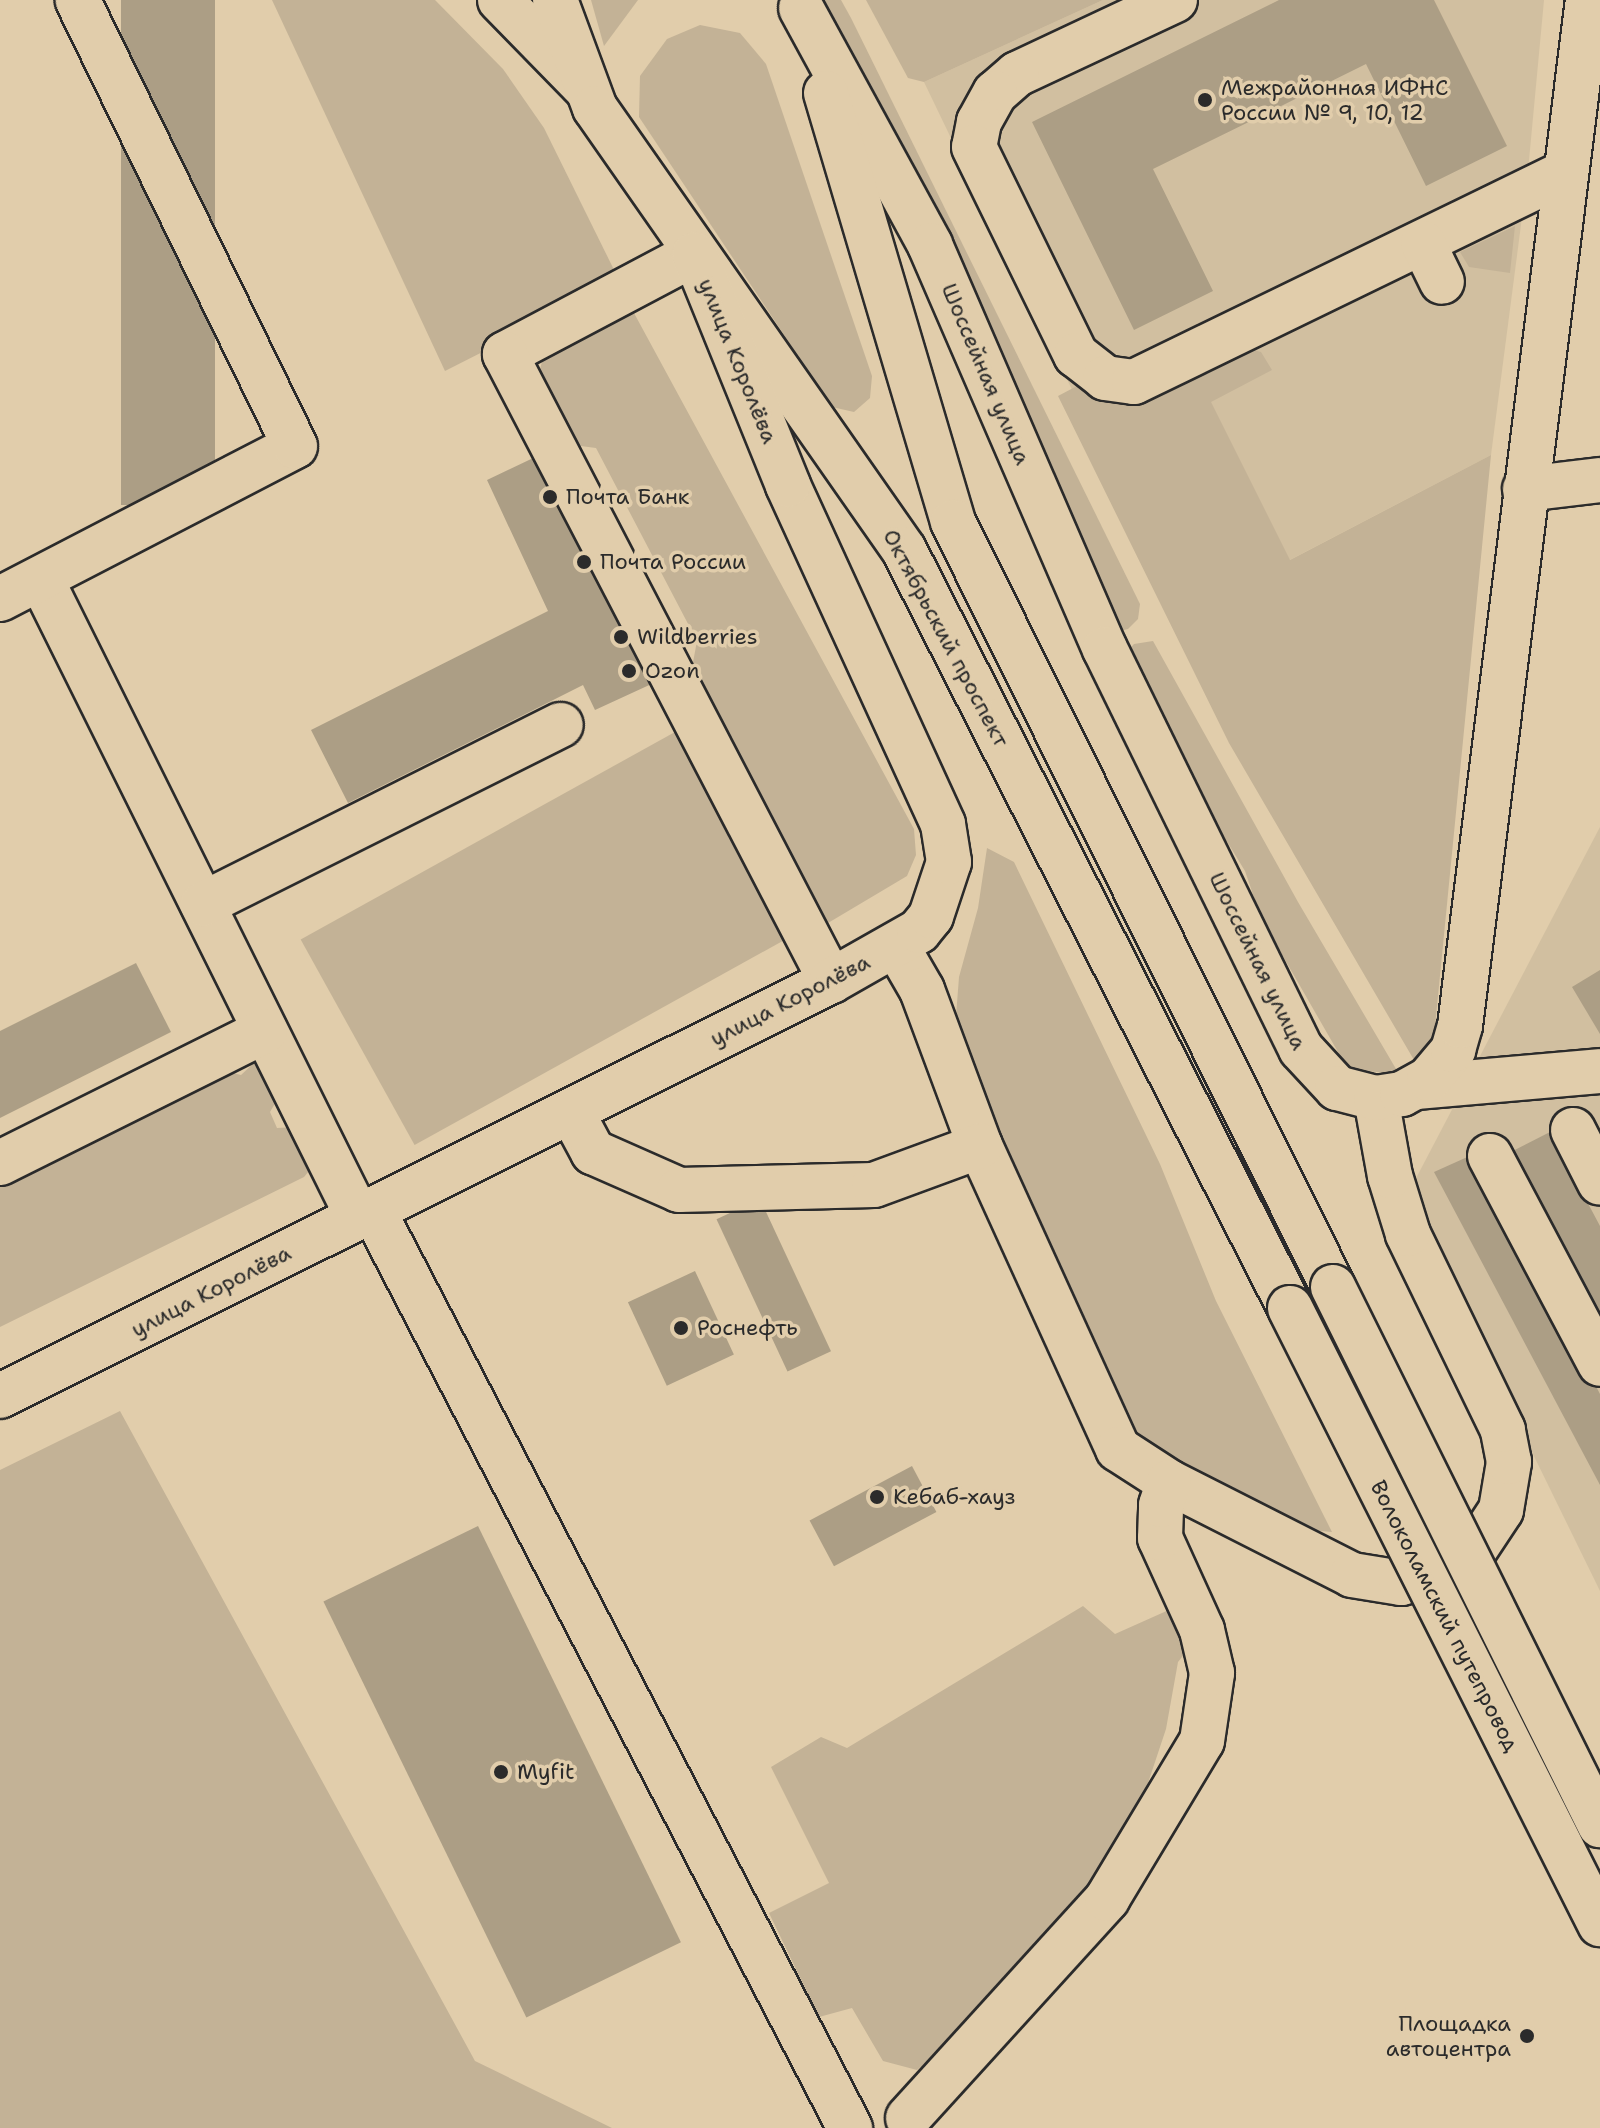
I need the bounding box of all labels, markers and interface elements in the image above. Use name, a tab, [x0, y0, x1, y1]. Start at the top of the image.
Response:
place label: Межрайонная ИФНС России № 9, 10, 12	[1221, 74, 1449, 126]
marker: Межрайонная ИФНС России № 9, 10, 12	[1196, 91, 1214, 109]
street label: улица Королёва	[693, 275, 783, 447]
street label: Шоссейная улица	[936, 279, 1036, 469]
place label: Почта Банк	[566, 484, 689, 510]
marker: Почта Банк	[541, 488, 559, 506]
street label: Октябрьский проспект	[877, 525, 1015, 751]
place label: Почта России	[600, 549, 746, 575]
marker: Почта России	[575, 553, 593, 571]
place label: Wildberries	[637, 624, 758, 650]
marker: Wildberries	[612, 628, 630, 646]
place label: Ozon	[645, 658, 700, 684]
marker: Ozon	[620, 662, 638, 680]
street label: Шоссейная улица	[1204, 868, 1312, 1054]
street label: улица Королёва	[706, 948, 874, 1052]
street label: улица Королёва	[127, 1239, 295, 1343]
place label: Роснефть	[697, 1315, 798, 1341]
marker: Роснефть	[672, 1319, 690, 1337]
street label: Волоколамский путепровод	[1365, 1476, 1525, 1756]
place label: Кебаб-хауз	[893, 1484, 1016, 1510]
marker: Кебаб-хауз	[868, 1488, 886, 1506]
place label: Myfit	[517, 1759, 575, 1785]
marker: Myfit	[492, 1763, 510, 1781]
place label: Площадка автоцентра	[1386, 2010, 1511, 2062]
marker: Площадка автоцентра	[1518, 2027, 1536, 2045]

